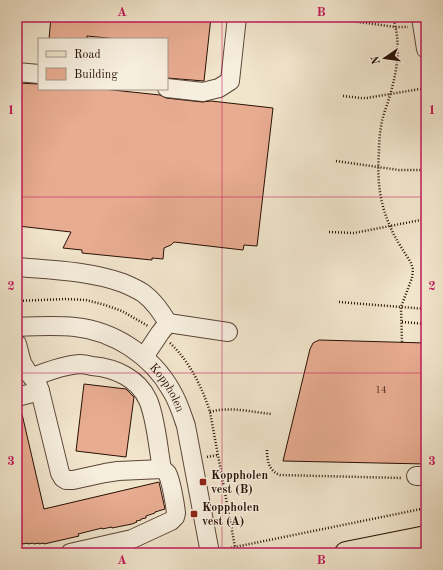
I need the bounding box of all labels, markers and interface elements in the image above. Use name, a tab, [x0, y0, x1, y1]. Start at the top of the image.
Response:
text: A	[117, 6, 127, 19]
text: B	[316, 6, 326, 19]
legend	[38, 38, 168, 90]
north arrow	[365, 38, 405, 78]
text: Road	[74, 49, 101, 61]
text: N	[370, 54, 383, 65]
text: Building	[74, 69, 118, 81]
text: 1	[7, 104, 15, 117]
text: 1	[428, 104, 436, 117]
text: 2	[7, 280, 15, 293]
text: 2	[428, 280, 436, 293]
street label: Koppholen	[147, 361, 186, 414]
house number: 14	[375, 385, 387, 395]
text: 3	[7, 455, 15, 468]
text: 3	[428, 455, 436, 468]
place label: Koppholen vest (B)	[211, 470, 268, 496]
marker: Koppholen vest (B)	[198, 477, 208, 487]
place label: Koppholen vest (A)	[202, 502, 259, 528]
marker: Koppholen vest (A)	[189, 509, 199, 519]
text: A	[117, 554, 127, 567]
text: B	[316, 554, 326, 567]

